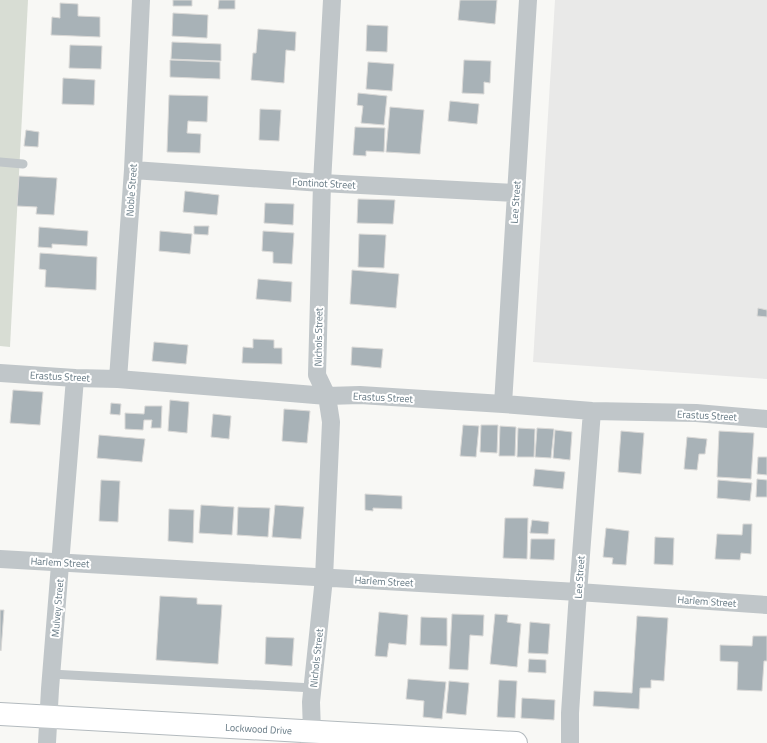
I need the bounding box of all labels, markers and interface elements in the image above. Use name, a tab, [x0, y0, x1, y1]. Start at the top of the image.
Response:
street label: Noble Street	[122, 163, 141, 217]
street label: Fontinot Street	[292, 174, 357, 193]
street label: Lee Street	[507, 180, 525, 224]
street label: Nichols Street	[310, 307, 327, 367]
street label: Erastus Street	[30, 367, 91, 386]
street label: Erastus Street	[353, 388, 414, 407]
street label: Erastus Street	[677, 406, 738, 425]
street label: Harlem Street	[30, 553, 90, 572]
street label: Lee Street	[571, 555, 589, 599]
street label: Harlem Street	[354, 572, 414, 591]
street label: Mulvey Street	[47, 578, 68, 638]
street label: Harlem Street	[677, 592, 737, 611]
street label: Nichols Street	[306, 627, 327, 688]
street label: Lockwood Drive	[225, 720, 292, 738]

